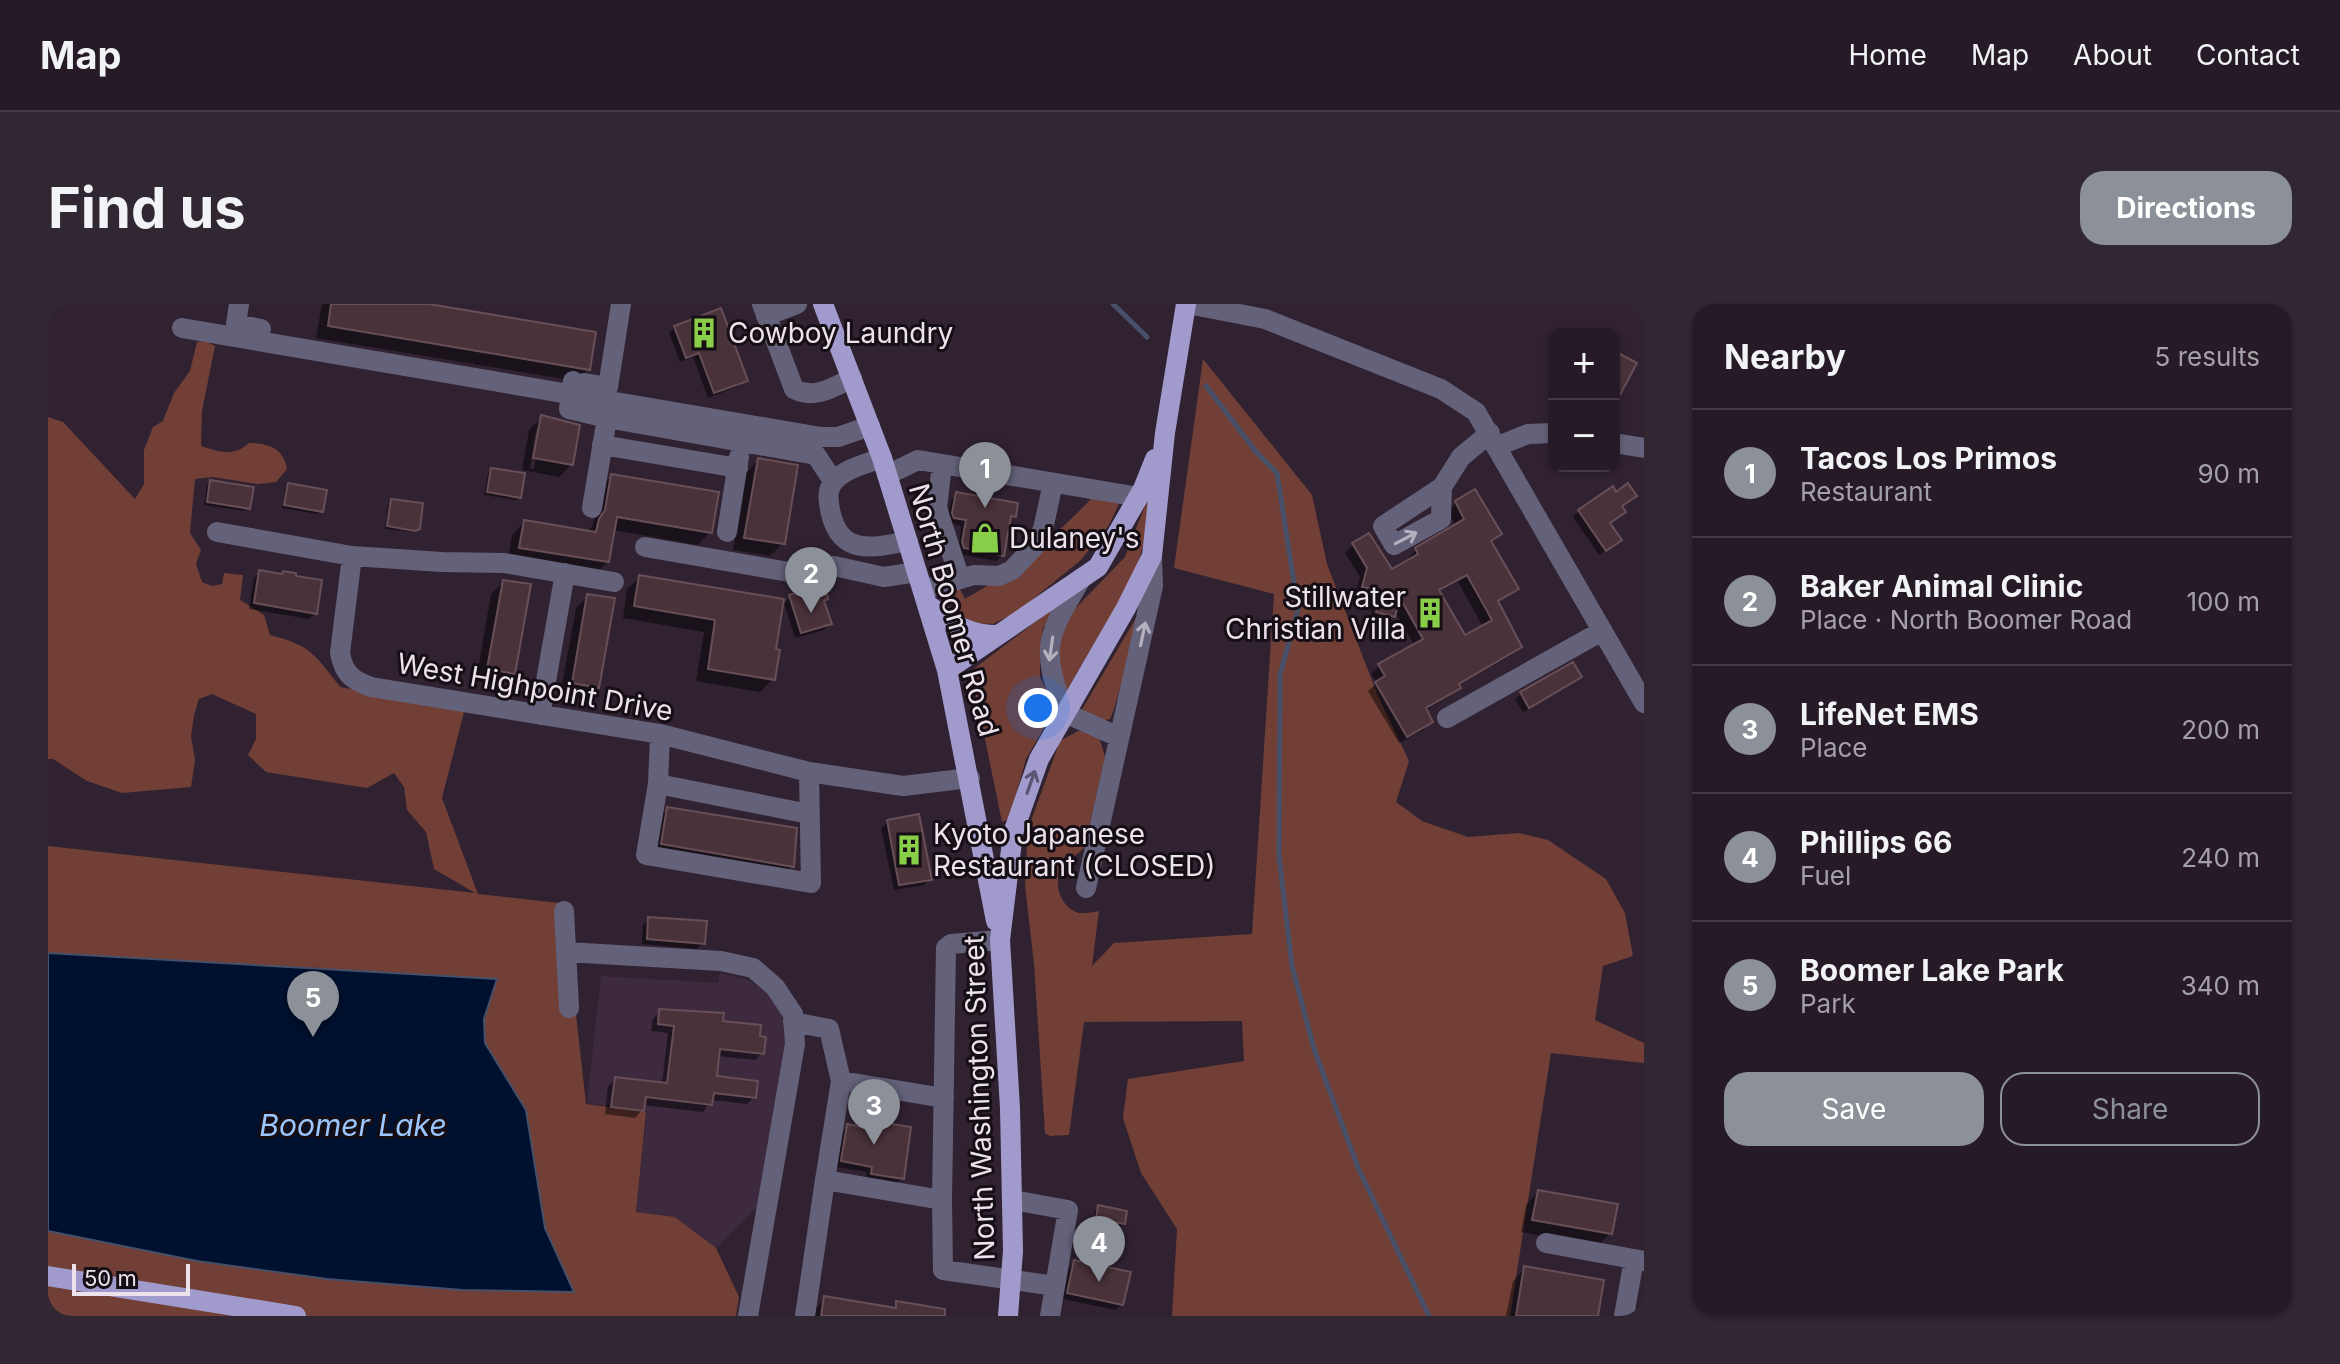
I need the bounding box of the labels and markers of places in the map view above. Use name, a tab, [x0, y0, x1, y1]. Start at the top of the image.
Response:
building icon: Cowboy Laundry	[687, 316, 721, 350]
place label: Cowboy Laundry	[728, 316, 953, 350]
pin: 1	[959, 442, 1011, 508]
shop icon: Dulaney's	[968, 521, 1002, 555]
place label: Dulaney's	[1009, 521, 1140, 555]
pin: 2	[785, 547, 837, 613]
place label: Stillwater Christian Villa	[1225, 580, 1406, 646]
building icon: Stillwater Christian Villa	[1413, 596, 1447, 630]
place label: Kyoto Japanese Restaurant (CLOSED)	[933, 817, 1215, 883]
building icon: Kyoto Japanese Restaurant (CLOSED)	[892, 833, 926, 867]
pin: 5	[287, 971, 339, 1037]
pin: 3	[848, 1079, 900, 1145]
pin: 4	[1073, 1216, 1125, 1282]

